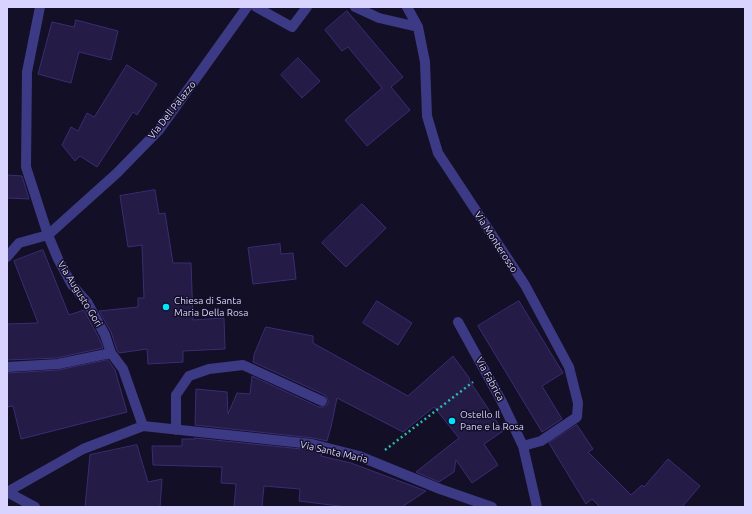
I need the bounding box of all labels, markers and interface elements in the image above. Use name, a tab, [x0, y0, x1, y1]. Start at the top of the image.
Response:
street label: Via Dell Palazzo	[146, 79, 198, 141]
street label: Via Monterosso	[472, 209, 520, 275]
street label: Via Augusto Gori	[55, 259, 105, 329]
place label: Chiesa di Santa Maria Della Rosa	[174, 295, 248, 318]
marker: Chiesa di Santa Maria Della Rosa	[161, 302, 171, 312]
street label: Via Fabrica	[473, 355, 507, 403]
place label: Ostello Il Pane e la Rosa	[460, 409, 524, 432]
marker: Ostello Il Pane e la Rosa	[447, 416, 457, 426]
street label: Via Santa Maria	[299, 438, 369, 466]

